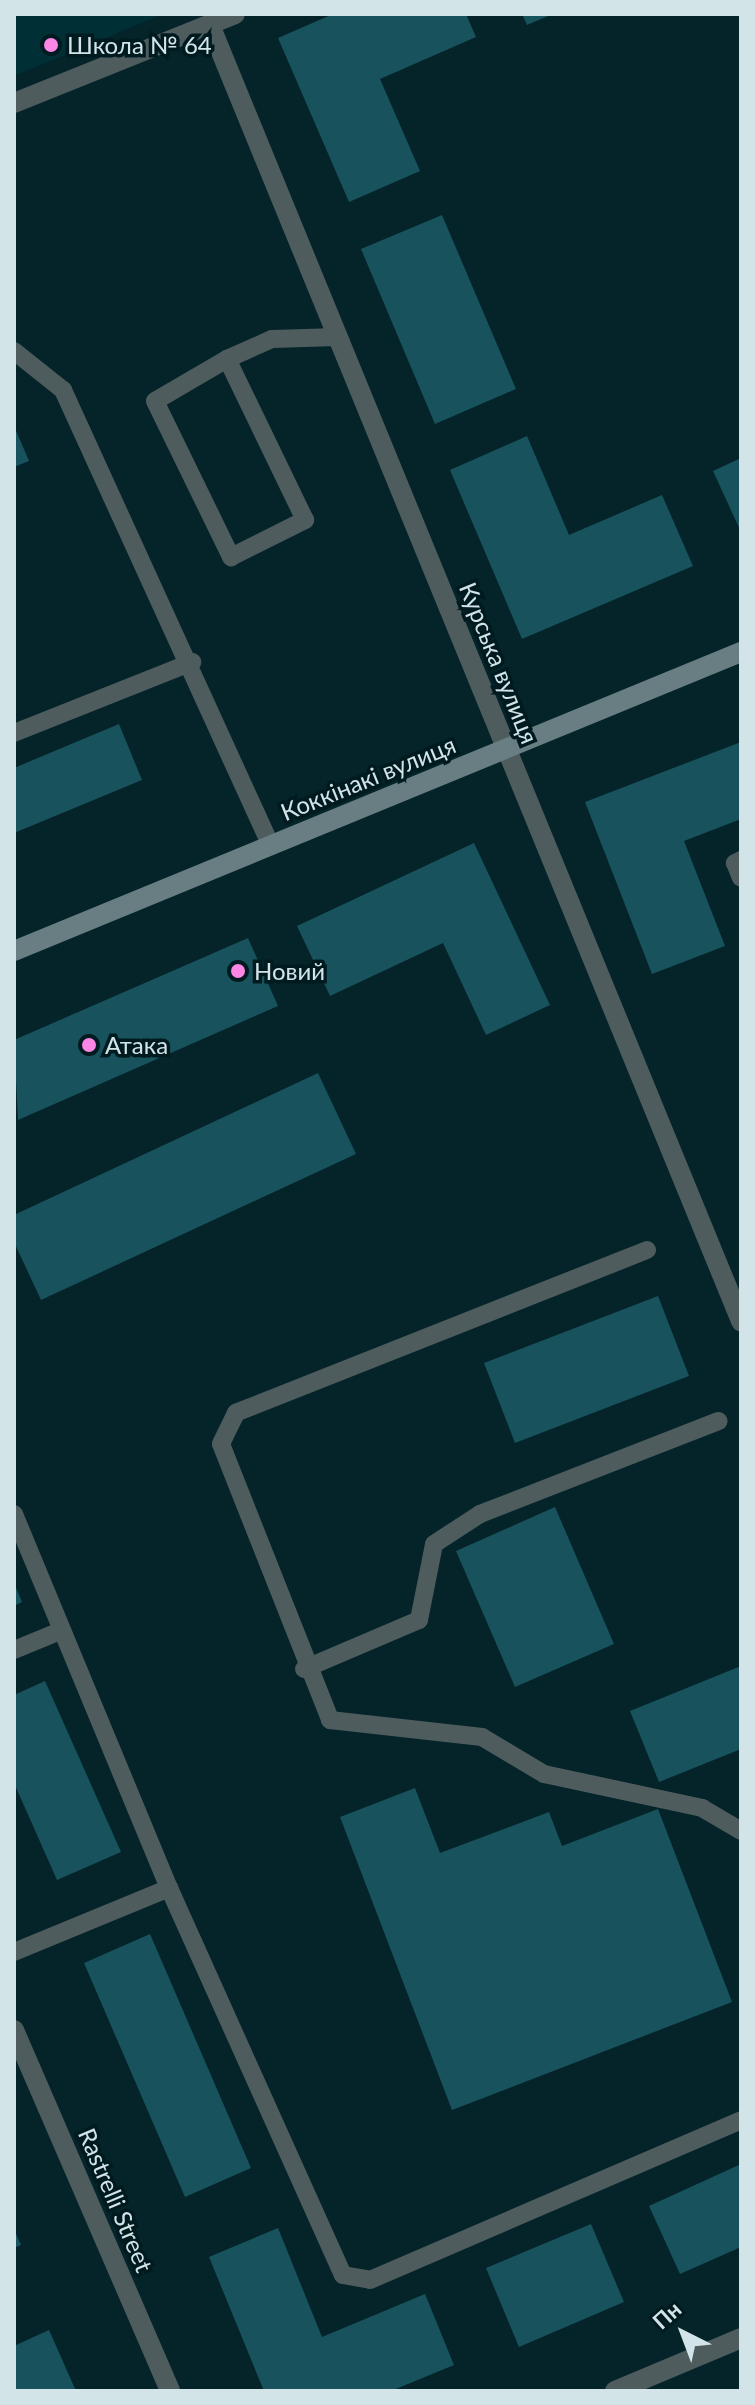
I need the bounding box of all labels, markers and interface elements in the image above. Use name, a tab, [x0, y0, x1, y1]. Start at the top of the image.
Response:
place label: Школа № 64	[67, 31, 212, 59]
marker: Школа № 64	[42, 36, 60, 54]
street label: Курська вулиця	[454, 578, 544, 748]
street label: Коккінакі вулиця	[276, 730, 460, 826]
place label: Новий	[254, 957, 325, 985]
marker: Новий	[229, 962, 247, 980]
place label: Атака	[105, 1031, 168, 1059]
marker: Атака	[80, 1036, 98, 1054]
street label: Rastrelli Street	[73, 2124, 159, 2276]
north arrow	[643, 2293, 723, 2373]
text: Пн	[647, 2295, 686, 2334]

